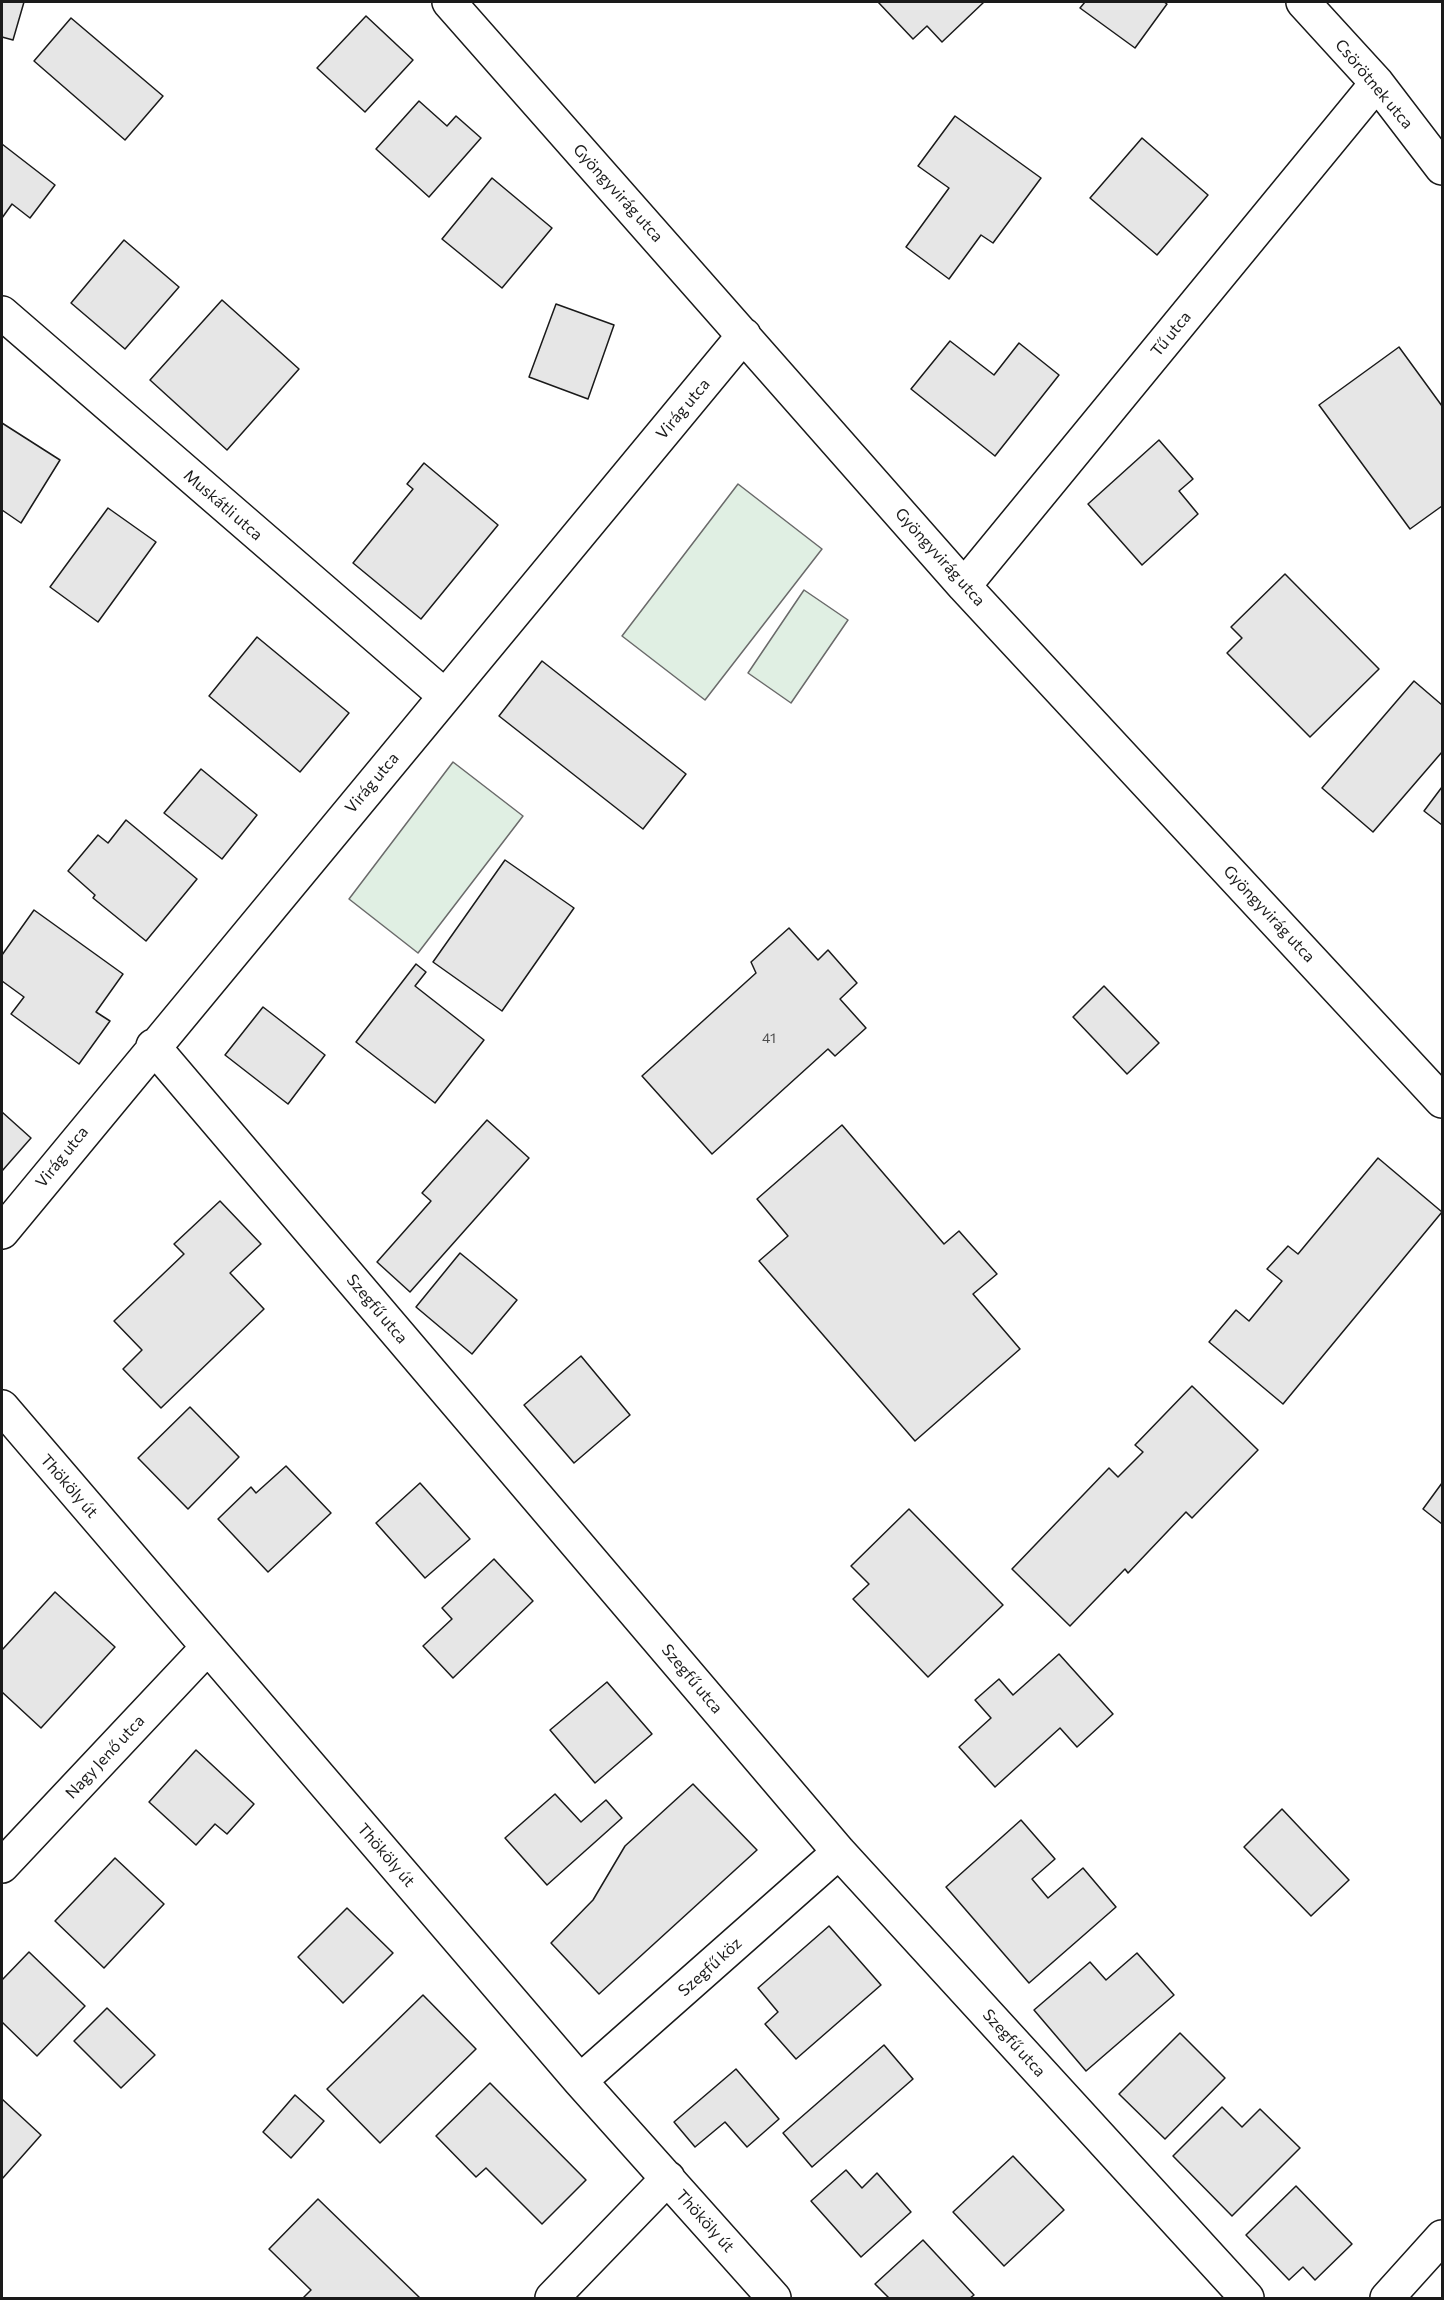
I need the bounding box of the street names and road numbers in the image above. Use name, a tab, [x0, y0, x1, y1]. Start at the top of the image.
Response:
street label: Csörötnek utca	[1331, 35, 1417, 133]
street label: Gyöngyvirág utca	[569, 140, 667, 246]
street label: Tű utca	[1147, 308, 1195, 360]
street label: Virág utca	[652, 375, 714, 443]
street label: Muskátli utca	[180, 466, 266, 544]
street label: Gyöngyvirág utca	[891, 504, 989, 610]
street label: Virág utca	[341, 749, 403, 817]
street label: Gyöngyvirág utca	[1219, 862, 1319, 966]
street label: Virág utca	[32, 1123, 92, 1191]
street label: Szegfű utca	[343, 1270, 411, 1348]
street label: Thököly út	[36, 1450, 102, 1522]
street label: Szegfű utca	[658, 1640, 726, 1718]
street label: Nagy Jenő utca	[61, 1711, 149, 1803]
street label: Thököly út	[353, 1819, 419, 1891]
street label: Szegfű köz	[674, 1934, 746, 2000]
street label: Szegfű utca	[979, 2005, 1049, 2081]
street label: Thököly út	[672, 2186, 738, 2256]

